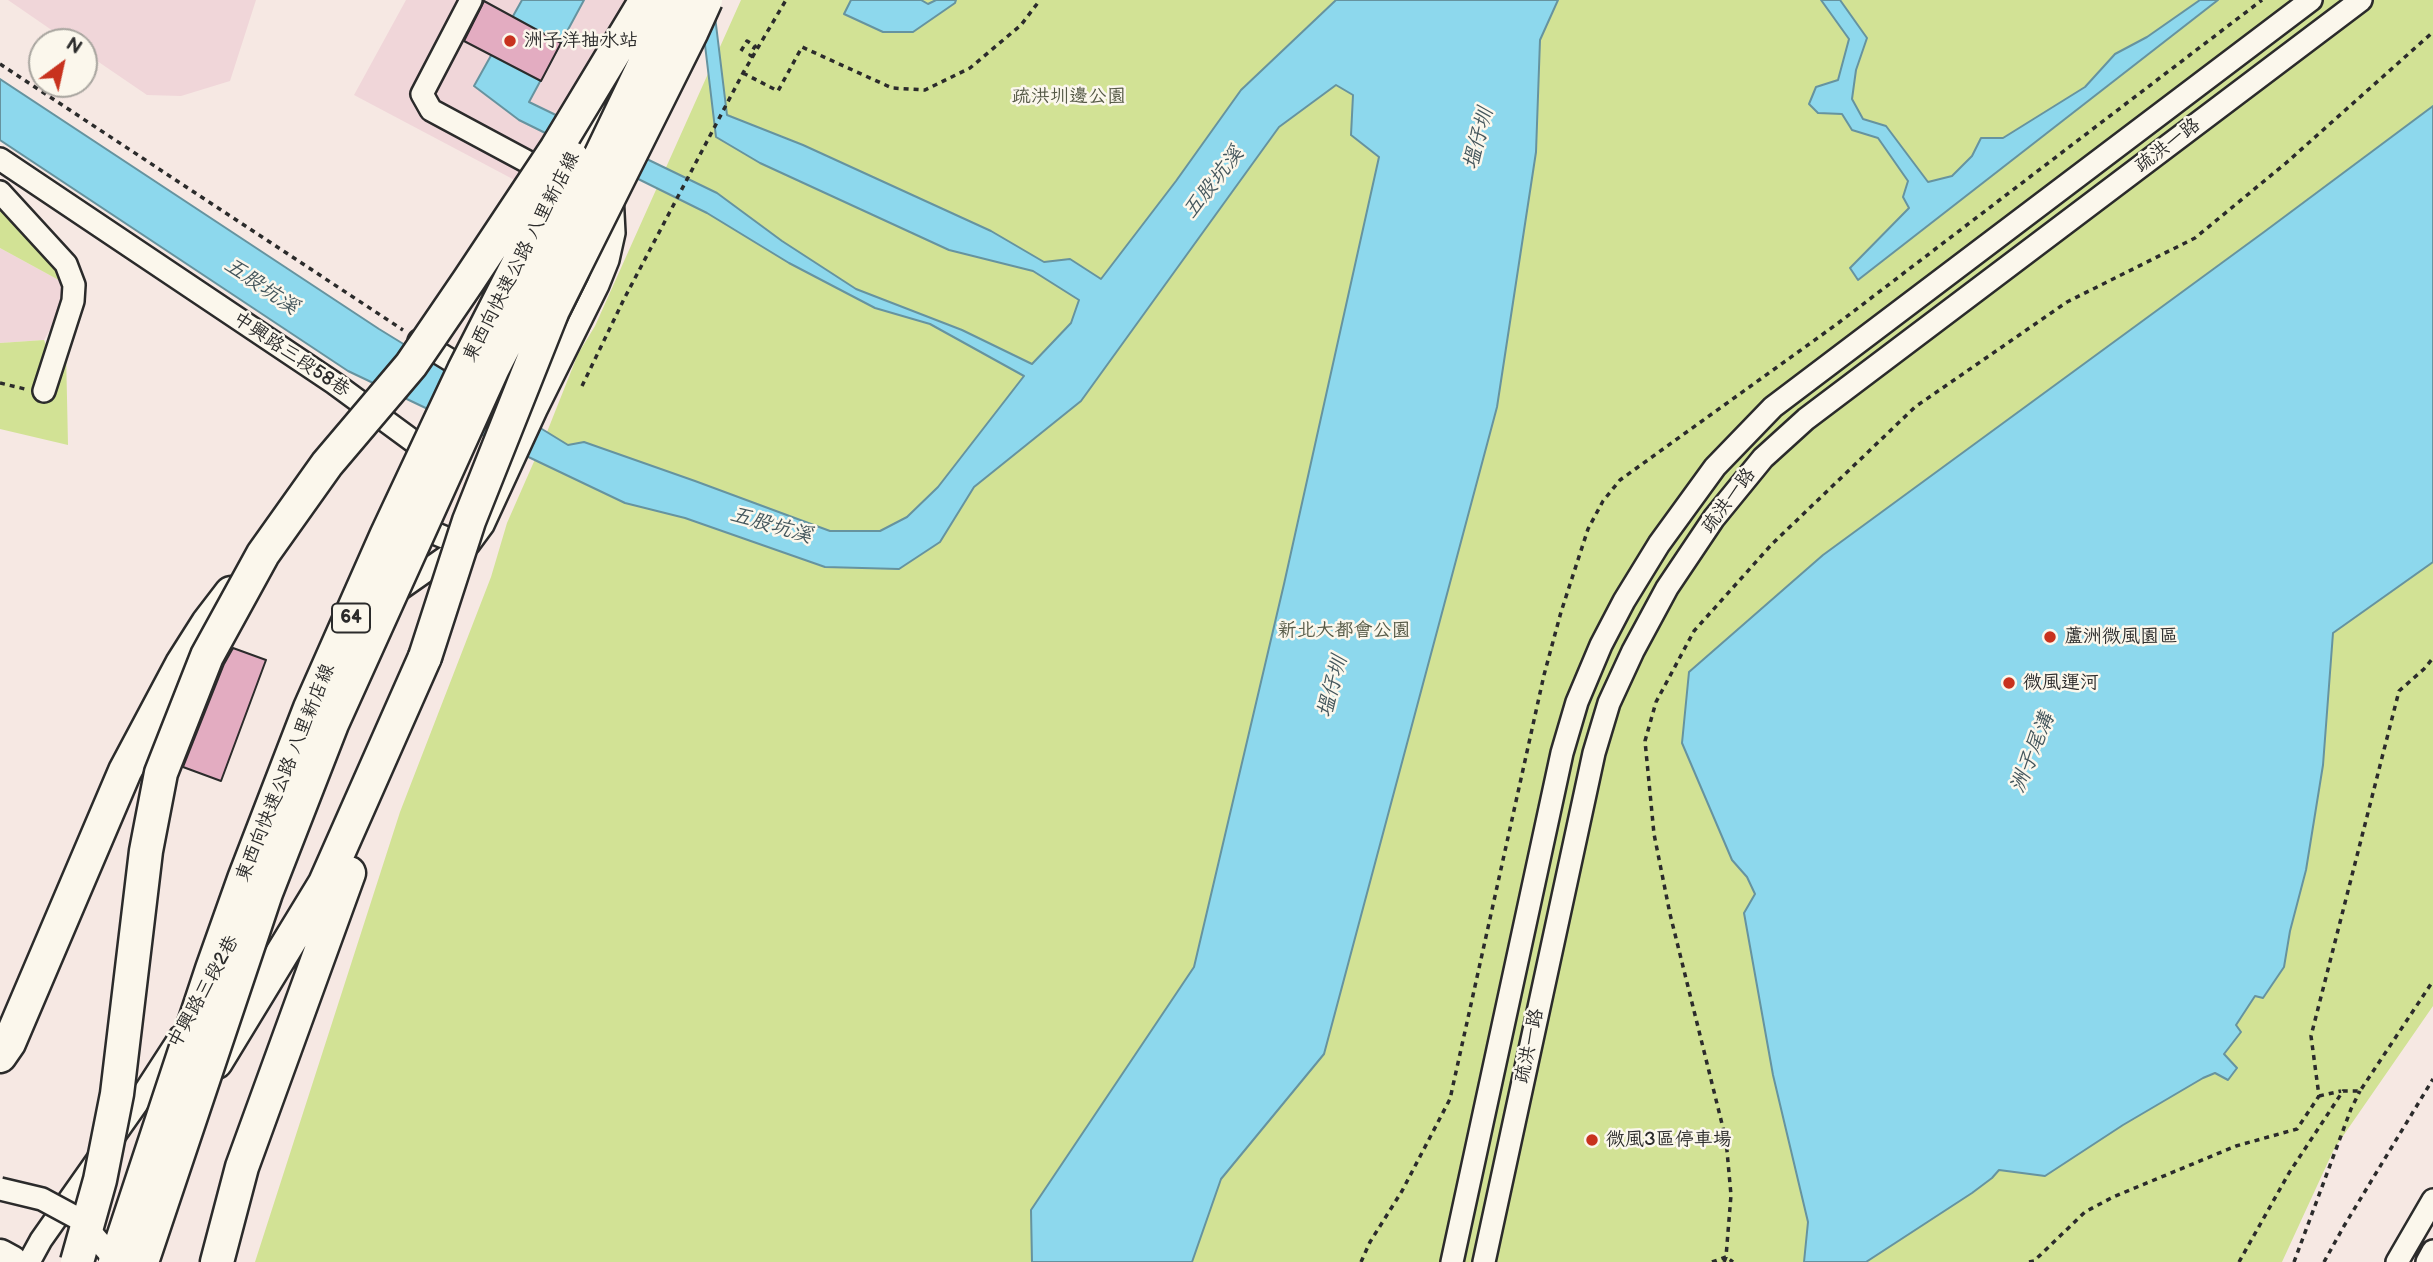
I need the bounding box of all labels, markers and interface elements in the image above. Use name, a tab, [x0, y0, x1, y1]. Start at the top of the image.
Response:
north arrow	[28, 28, 98, 98]
place label: 洲子洋抽水站	[524, 30, 638, 52]
text: N	[61, 33, 86, 60]
marker: 洲子洋抽水站	[502, 33, 518, 49]
park label: 疏洪圳邊公園	[1012, 86, 1126, 108]
water label: 塭仔圳	[1459, 105, 1499, 173]
street label: 疏洪一路	[2131, 114, 2205, 178]
water label: 五股坑溪	[1178, 142, 1250, 224]
street label: 東西向快速公路 八里新店線	[459, 148, 585, 366]
water label: 五股坑溪	[219, 253, 303, 321]
street label: 中興路三段58巷	[228, 308, 354, 402]
street label: 疏洪一路	[1697, 464, 1761, 538]
water label: 五股坑溪	[727, 502, 815, 550]
road number: 64	[332, 604, 370, 632]
park label: 新北大都會公園	[1278, 620, 1410, 642]
place label: 蘆洲微風園區	[2064, 626, 2178, 648]
marker: 蘆洲微風園區	[2042, 629, 2058, 645]
water label: 塭仔圳	[1313, 653, 1353, 721]
street label: 東西向快速公路 八里新店線	[232, 661, 340, 885]
place label: 微風運河	[2023, 672, 2099, 694]
marker: 微風運河	[2001, 675, 2017, 691]
water label: 洲子尾溝	[2006, 709, 2060, 797]
street label: 中興路三段2巷	[164, 932, 244, 1052]
street label: 疏洪一路	[1511, 1006, 1549, 1086]
place label: 微風3區停車場	[1606, 1129, 1732, 1151]
marker: 微風3區停車場	[1584, 1132, 1600, 1148]

